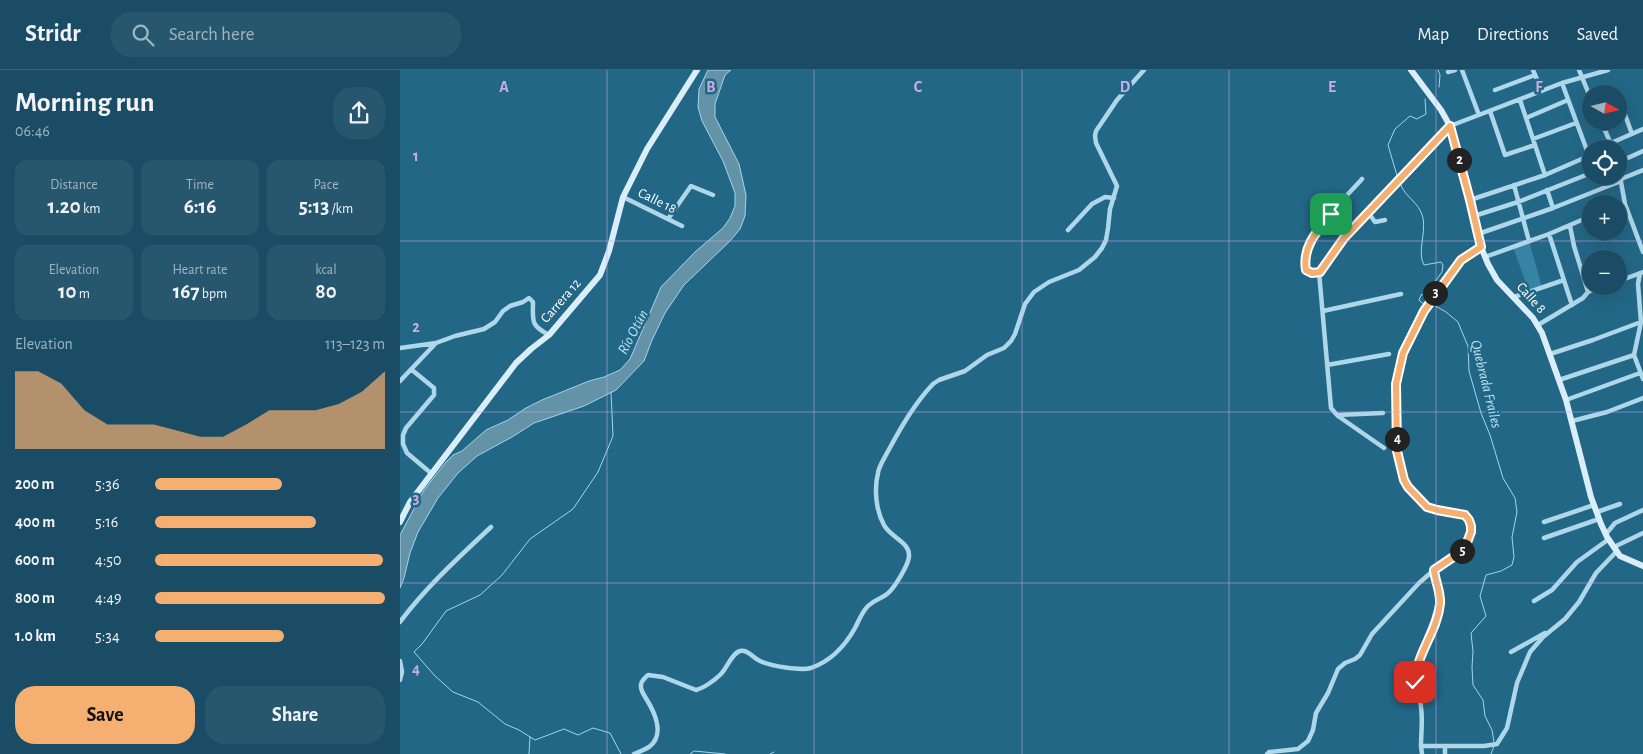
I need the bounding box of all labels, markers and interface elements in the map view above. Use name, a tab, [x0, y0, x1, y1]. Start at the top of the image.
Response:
search box	[111, 12, 461, 57]
icon: search	[129, 21, 157, 49]
text: Stridr	[25, 22, 81, 46]
text: Search here	[169, 25, 255, 44]
text: Map	[1418, 26, 1449, 44]
text: Directions	[1477, 26, 1549, 44]
text: Saved	[1577, 26, 1618, 44]
text: A	[499, 79, 509, 95]
text: B	[706, 79, 716, 95]
text: C	[914, 79, 923, 95]
text: D	[1120, 79, 1131, 95]
text: E	[1328, 79, 1336, 95]
text: F	[1535, 79, 1543, 95]
north arrow	[1582, 85, 1628, 130]
map controls	[1582, 85, 1627, 295]
button: share	[333, 87, 385, 139]
text: Morning run	[15, 89, 155, 117]
text: 06:46	[15, 123, 50, 139]
button: locate	[1582, 140, 1627, 185]
text: 1	[413, 148, 419, 164]
pin: 2	[1446, 148, 1472, 172]
text: 2	[1456, 153, 1463, 167]
text: Distance	[50, 178, 98, 192]
text: Time	[186, 178, 214, 192]
text: Pace	[313, 178, 339, 192]
street label: Calle 18	[636, 186, 678, 216]
pin	[1310, 193, 1352, 235]
button: +	[1582, 195, 1627, 240]
text: 1.20	[47, 196, 81, 217]
text: 6:16	[184, 196, 216, 217]
text: 5:13	[299, 196, 329, 217]
icon: arrive	[1317, 200, 1345, 228]
text: km	[81, 202, 101, 216]
text: /km	[329, 202, 353, 216]
button: −	[1582, 250, 1627, 295]
text: Elevation	[49, 263, 99, 277]
text: Heart rate	[173, 263, 227, 277]
text: kcal	[315, 263, 337, 277]
street label: Carrera 12	[538, 276, 584, 326]
pin: 3	[1422, 280, 1448, 306]
street label: Calle 8	[1514, 280, 1548, 316]
text: 10	[58, 281, 77, 302]
text: 167	[173, 281, 200, 302]
text: 80	[315, 281, 337, 302]
text: 3	[1432, 286, 1439, 300]
text: m	[77, 287, 90, 301]
text: bpm	[200, 287, 227, 301]
water label: Río Otún	[615, 307, 651, 357]
text: 2	[412, 319, 420, 335]
text: Elevation	[15, 336, 73, 352]
text: 113–123 m	[325, 336, 385, 352]
water label: Quebrada Frailes	[1468, 339, 1504, 430]
pin: 4	[1384, 426, 1410, 452]
text: 4	[1394, 432, 1401, 446]
text: 200 m	[15, 476, 55, 492]
text: 5:36	[95, 476, 119, 492]
text: 3	[413, 490, 420, 506]
text: 400 m	[15, 514, 55, 530]
text: 5:16	[95, 514, 118, 530]
pin: 5	[1450, 538, 1474, 564]
text: 5	[1459, 544, 1466, 558]
text: 600 m	[15, 552, 55, 568]
text: 4:50	[95, 552, 122, 568]
text: 800 m	[15, 590, 55, 606]
text: 4:49	[95, 590, 122, 606]
text: 1.0 km	[15, 628, 56, 644]
text: 5:34	[95, 628, 120, 644]
text: 4	[412, 661, 420, 677]
pin	[1394, 661, 1436, 703]
icon: check	[1401, 668, 1429, 696]
button: Save	[15, 686, 195, 744]
button: Share	[205, 686, 385, 744]

